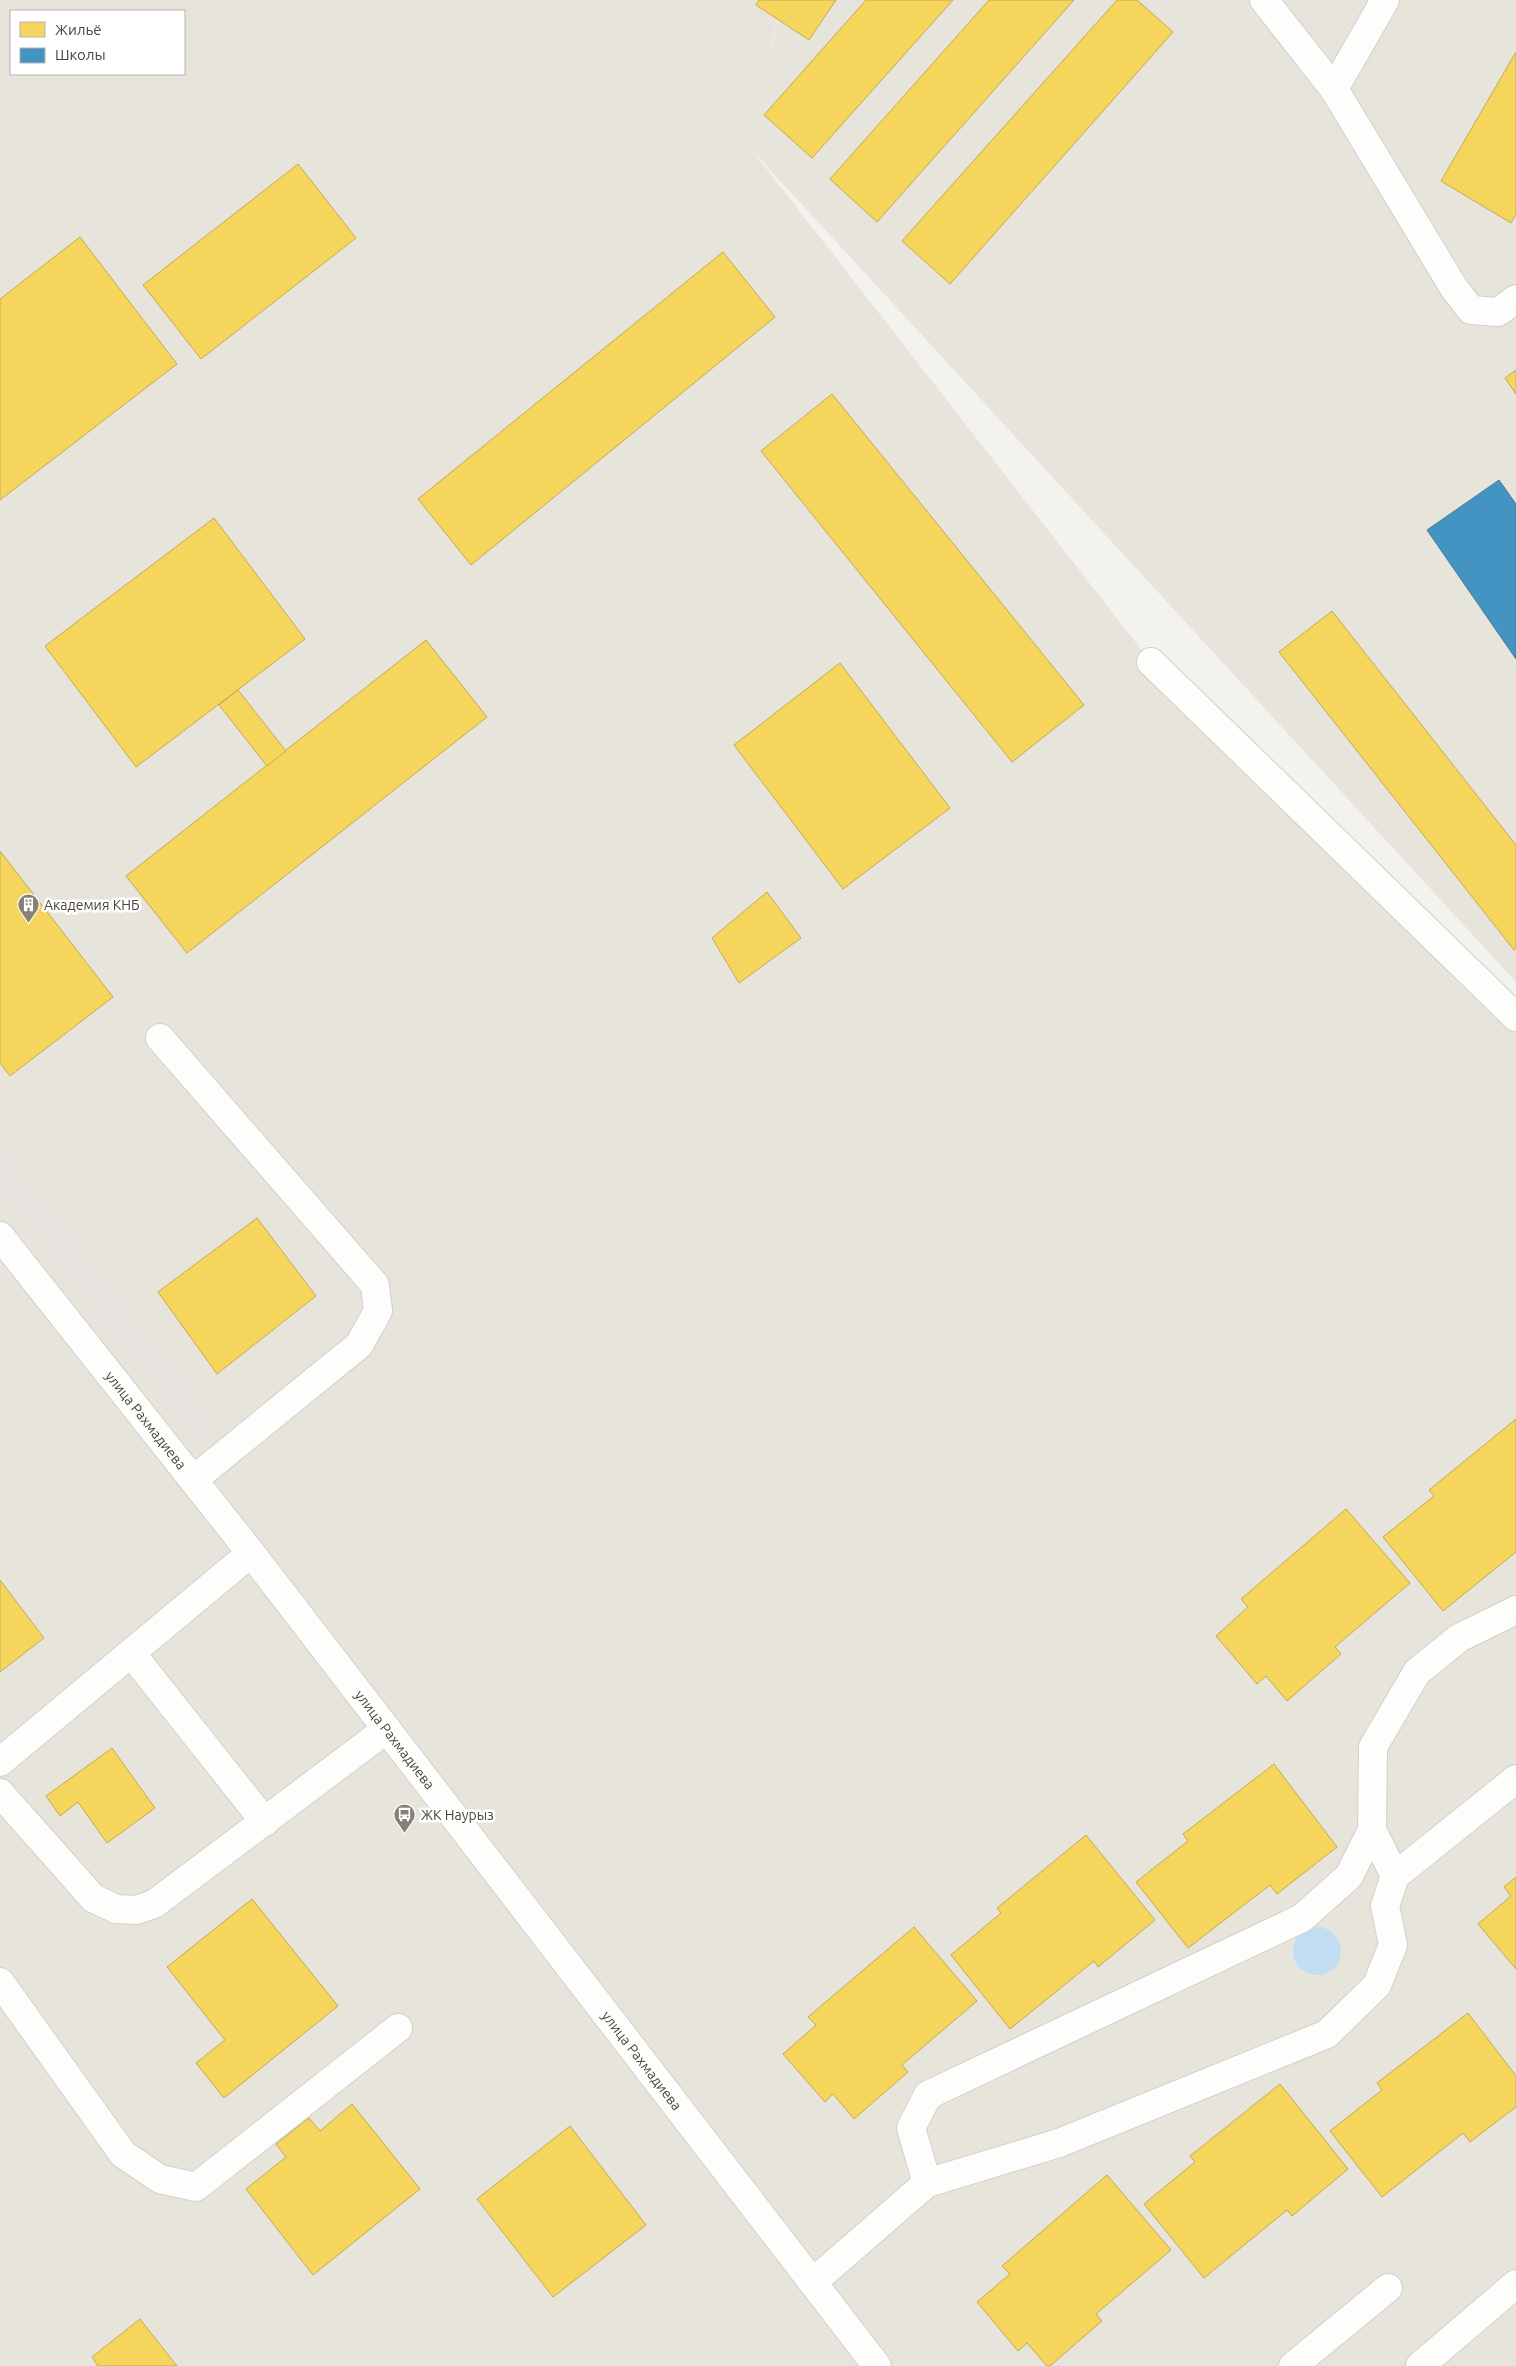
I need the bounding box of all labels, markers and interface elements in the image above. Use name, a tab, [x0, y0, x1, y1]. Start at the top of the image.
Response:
legend	[10, 10, 185, 75]
text: Жильё	[55, 21, 102, 38]
text: Школы	[55, 46, 106, 63]
building icon: Академия КНБ	[16, 893, 40, 924]
place label: Академия КНБ	[44, 897, 140, 913]
street label: улица Рахмадиева	[102, 1368, 190, 1473]
street label: улица Рахмадиева	[352, 1687, 438, 1792]
bus stop icon: ЖК Наурыз	[393, 1803, 417, 1834]
place label: ЖК Наурыз	[421, 1807, 494, 1823]
street label: улица Рахмадиева	[599, 2008, 685, 2113]

